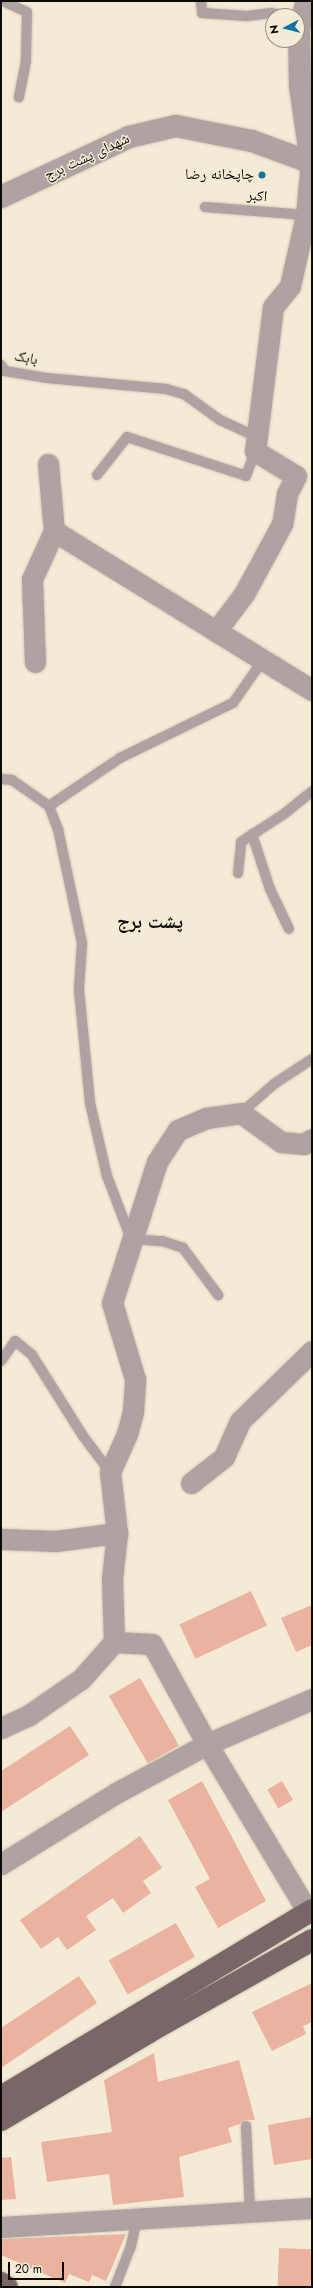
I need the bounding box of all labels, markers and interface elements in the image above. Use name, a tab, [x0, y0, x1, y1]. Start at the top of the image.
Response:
north arrow	[265, 8, 305, 48]
text: N	[266, 24, 283, 35]
street label: شهدای پشت برج	[42, 129, 132, 185]
place label: چاپخانه رضا	[185, 166, 254, 184]
marker: چاپخانه رضا	[257, 170, 267, 180]
street label: اکبر	[246, 186, 268, 206]
street label: بابک	[13, 347, 39, 369]
district label: پشت برج	[117, 911, 183, 933]
scale bar	[10, 2254, 66, 2280]
text: 20 m	[15, 2260, 42, 2278]

